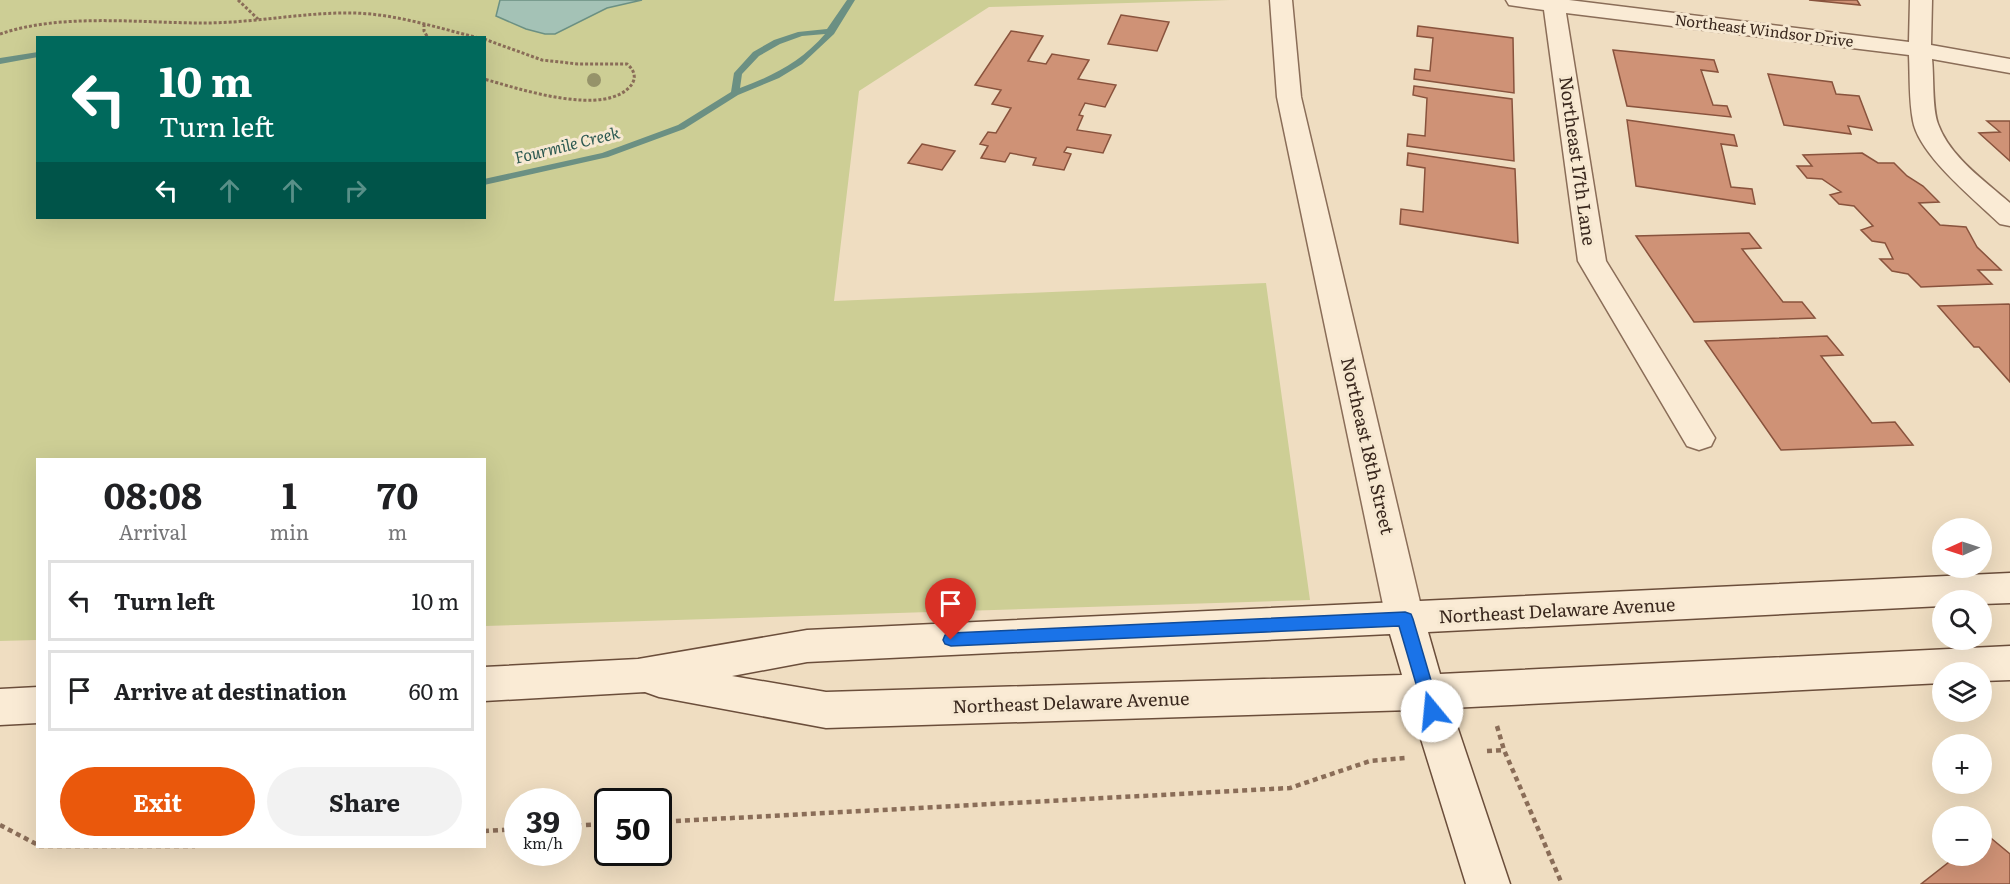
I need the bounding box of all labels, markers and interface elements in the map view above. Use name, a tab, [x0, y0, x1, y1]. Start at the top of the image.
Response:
street label: Northeast Windsor Drive	[1674, 7, 1855, 52]
text: 10 m	[159, 48, 253, 110]
icon: left	[60, 60, 138, 138]
street label: Northeast 17th Lane	[1553, 74, 1604, 247]
text: Turn left	[159, 105, 274, 145]
water label: Fourmile Creek	[512, 119, 622, 169]
icon: left	[150, 174, 183, 207]
icon: ahead	[213, 174, 246, 207]
icon: ahead	[276, 174, 309, 207]
icon: right	[339, 174, 372, 207]
street label: Northeast 18th Street	[1335, 354, 1402, 538]
text: 08:08	[104, 467, 202, 520]
text: 1	[282, 467, 297, 520]
text: 70	[377, 467, 418, 520]
text: Arrival	[119, 516, 187, 546]
text: min	[270, 516, 309, 546]
text: m	[388, 516, 407, 546]
north arrow	[1932, 518, 1992, 578]
map controls	[1932, 518, 1992, 866]
pin	[925, 578, 976, 640]
icon: left	[63, 584, 96, 617]
text: Turn left	[114, 584, 215, 617]
text: 10 m	[412, 584, 459, 617]
icon: arrive	[934, 587, 967, 620]
street label: Northeast Delaware Avenue	[1438, 590, 1676, 629]
button: search	[1932, 590, 1992, 650]
button: layers	[1932, 662, 1992, 722]
icon: arrive	[63, 674, 96, 707]
text: Arrive at destination	[114, 674, 347, 707]
text: 60 m	[409, 674, 459, 707]
position arrow	[1400, 679, 1464, 743]
street label: Northeast Delaware Avenue	[952, 684, 1190, 719]
button: +	[1932, 734, 1992, 794]
button: Exit	[60, 767, 255, 836]
button: Share	[267, 767, 462, 836]
speed limit sign: 50	[594, 788, 672, 866]
text: 39	[526, 798, 560, 842]
button: −	[1932, 806, 1992, 866]
text: km/h	[523, 831, 563, 854]

